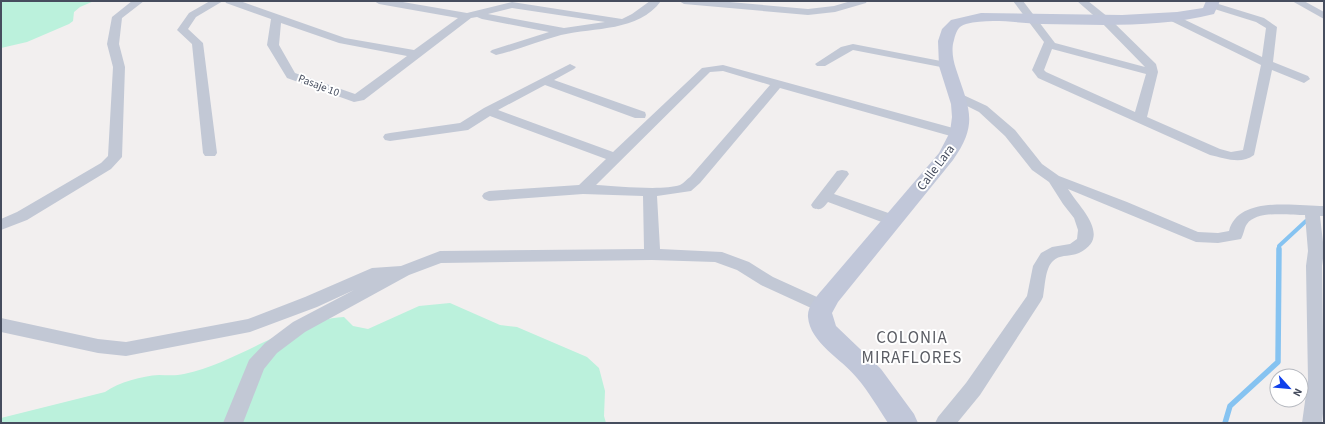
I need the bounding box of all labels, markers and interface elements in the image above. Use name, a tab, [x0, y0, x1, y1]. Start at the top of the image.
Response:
street label: Pasaje 10	[296, 71, 341, 100]
street label: Calle Lara	[913, 141, 959, 194]
district label: COLONIA MIRAFLORES	[862, 326, 962, 370]
north arrow	[1269, 368, 1309, 408]
text: N	[1289, 386, 1306, 399]

